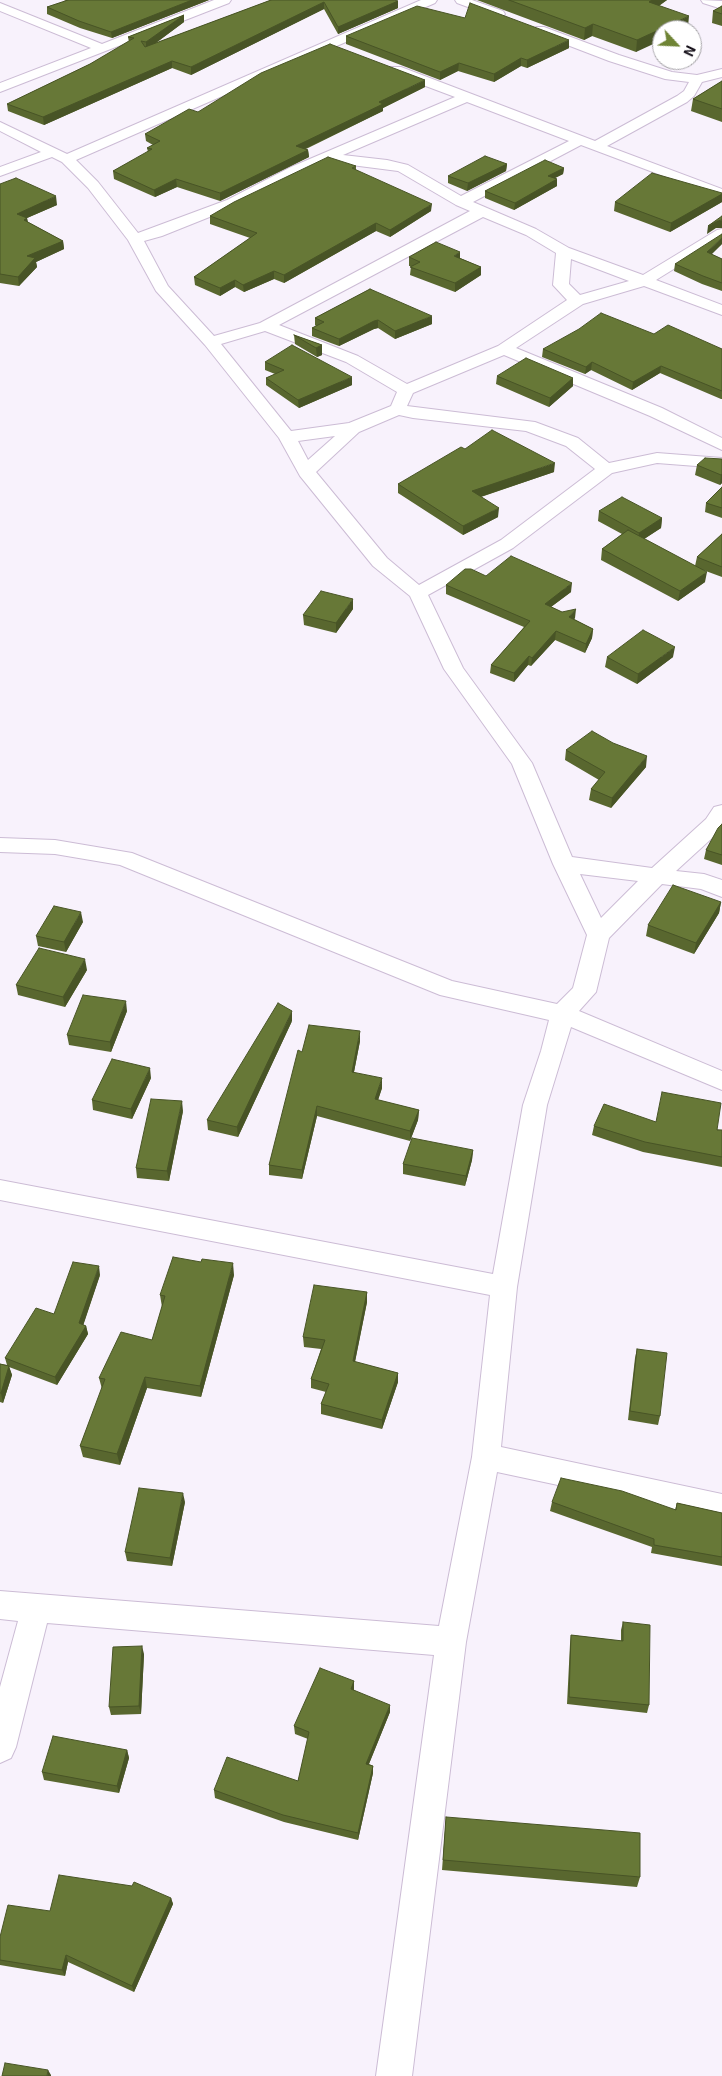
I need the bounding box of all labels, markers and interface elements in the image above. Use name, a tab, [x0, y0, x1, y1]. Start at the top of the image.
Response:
north arrow	[652, 20, 702, 70]
text: N	[680, 43, 700, 59]

